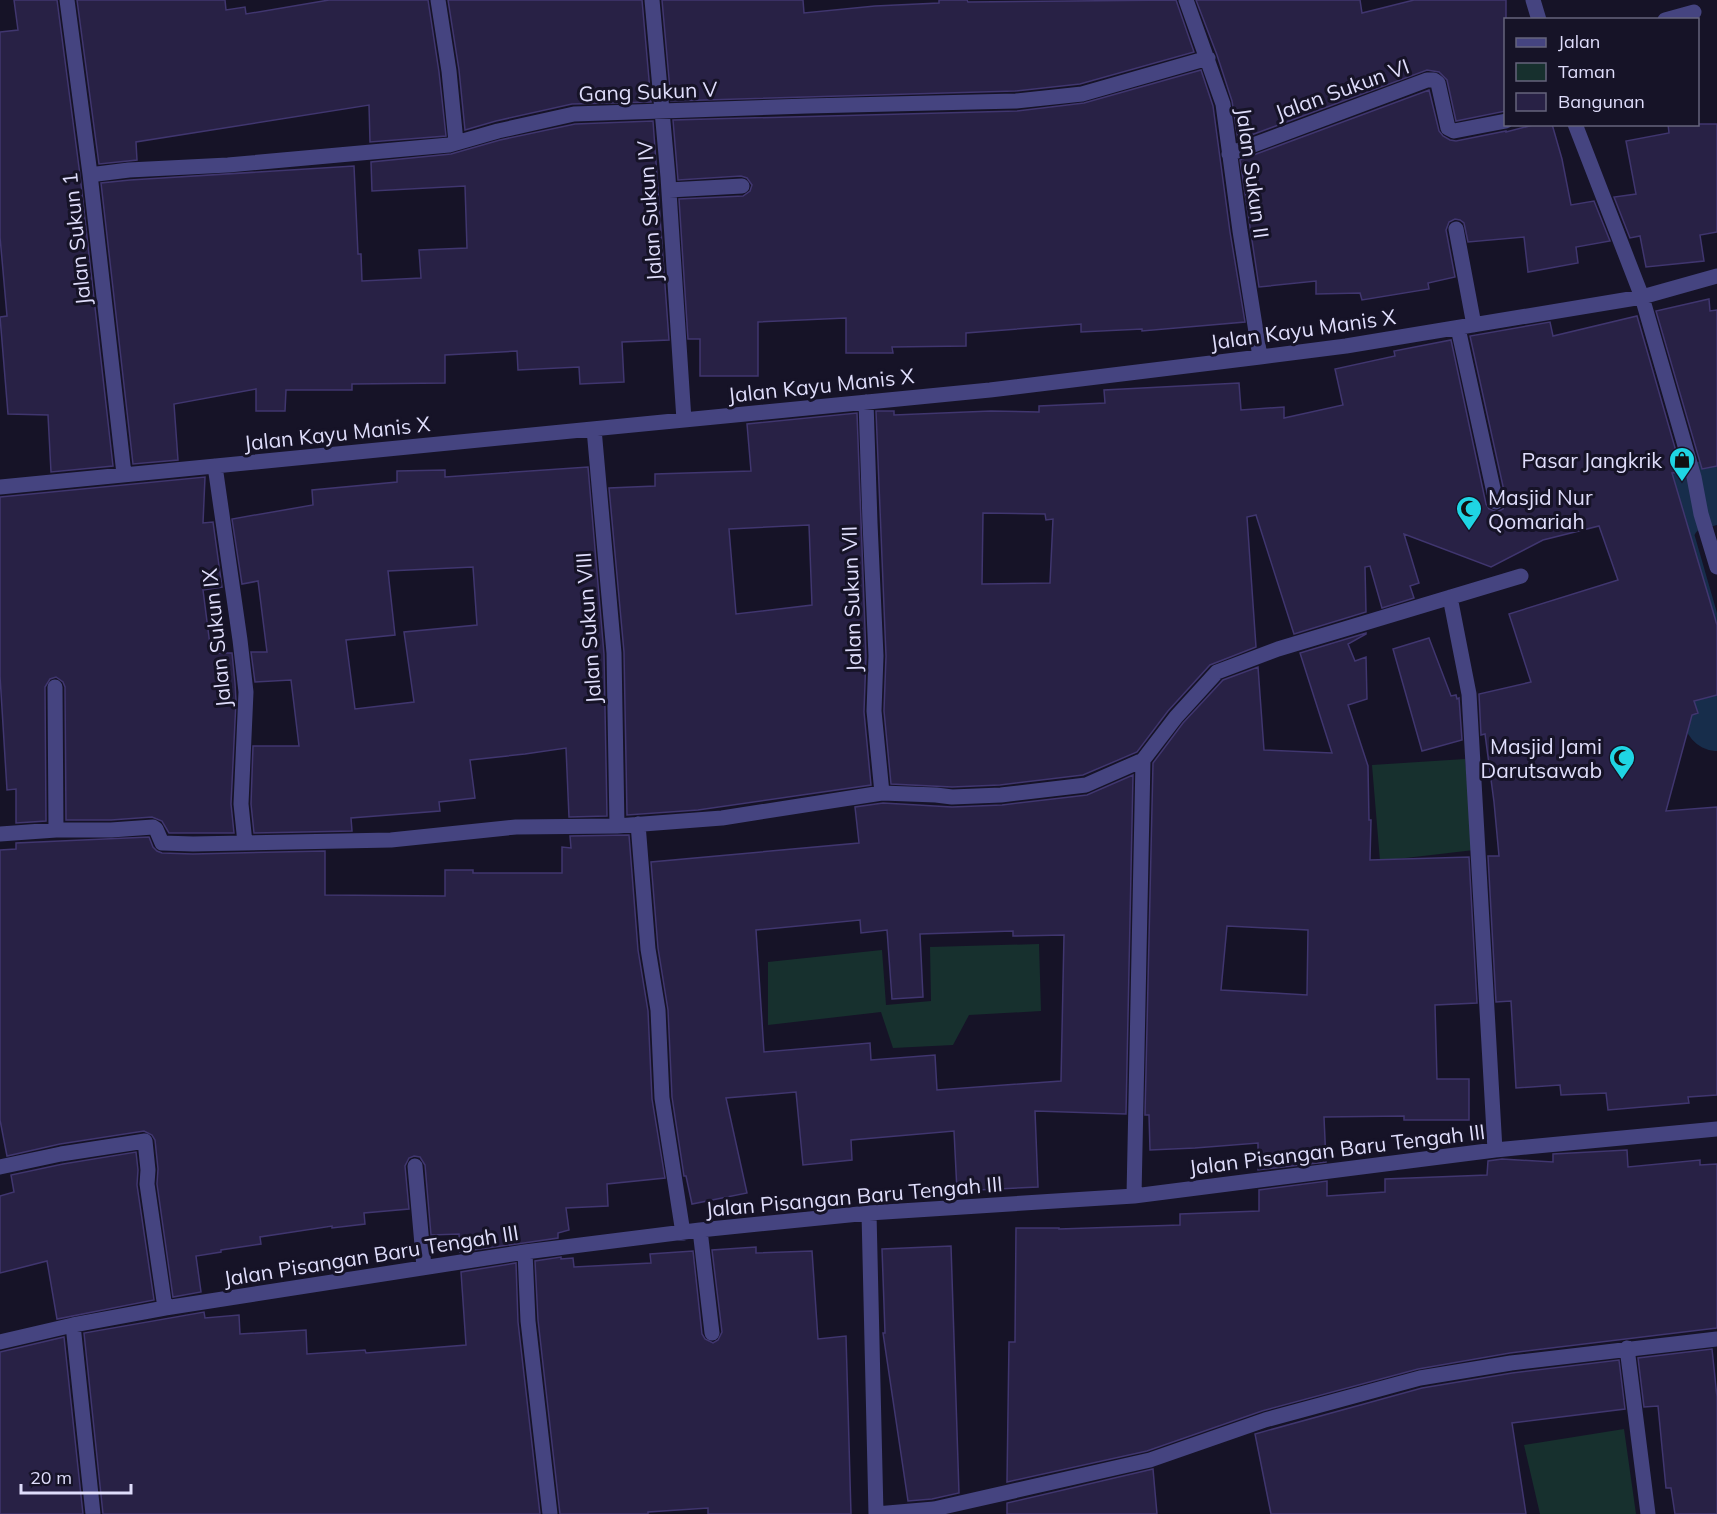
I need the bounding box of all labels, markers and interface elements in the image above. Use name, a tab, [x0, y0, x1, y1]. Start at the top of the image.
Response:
legend	[1504, 18, 1699, 126]
text: Jalan	[1558, 30, 1600, 53]
street label: Jalan Sukun VI	[1271, 53, 1413, 125]
text: Taman	[1558, 60, 1615, 83]
street label: Gang Sukun V	[578, 76, 718, 106]
text: Bangunan	[1558, 90, 1645, 113]
street label: Jalan Sukun II	[1231, 106, 1275, 240]
street label: Jalan Sukun IV	[631, 139, 667, 282]
street label: Jalan Sukun 1	[56, 171, 96, 307]
street label: Jalan Kayu Manis X	[1209, 303, 1398, 355]
street label: Jalan Kayu Manis X	[727, 362, 916, 408]
street label: Jalan Kayu Manis X	[243, 410, 432, 456]
shop icon: Pasar Jangkrik	[1667, 445, 1697, 483]
place label: Pasar Jangkrik	[1521, 447, 1662, 473]
place label: Masjid Nur Qomariah	[1488, 484, 1593, 534]
mosque icon: Masjid Nur Qomariah	[1454, 494, 1484, 532]
street label: Jalan Sukun VII	[835, 525, 867, 673]
street label: Jalan Sukun VIII	[570, 551, 606, 705]
street label: Jalan Sukun IX	[196, 567, 236, 709]
place label: Masjid Jami Darutsawab	[1480, 733, 1602, 783]
mosque icon: Masjid Jami Darutsawab	[1607, 743, 1637, 781]
street label: Jalan Pisangan Baru Tengah III	[1187, 1118, 1487, 1180]
street label: Jalan Pisangan Baru Tengah III	[704, 1170, 1004, 1222]
street label: Jalan Pisangan Baru Tengah III	[222, 1219, 520, 1291]
scale bar	[21, 1457, 130, 1495]
text: 20 m	[30, 1466, 72, 1489]

